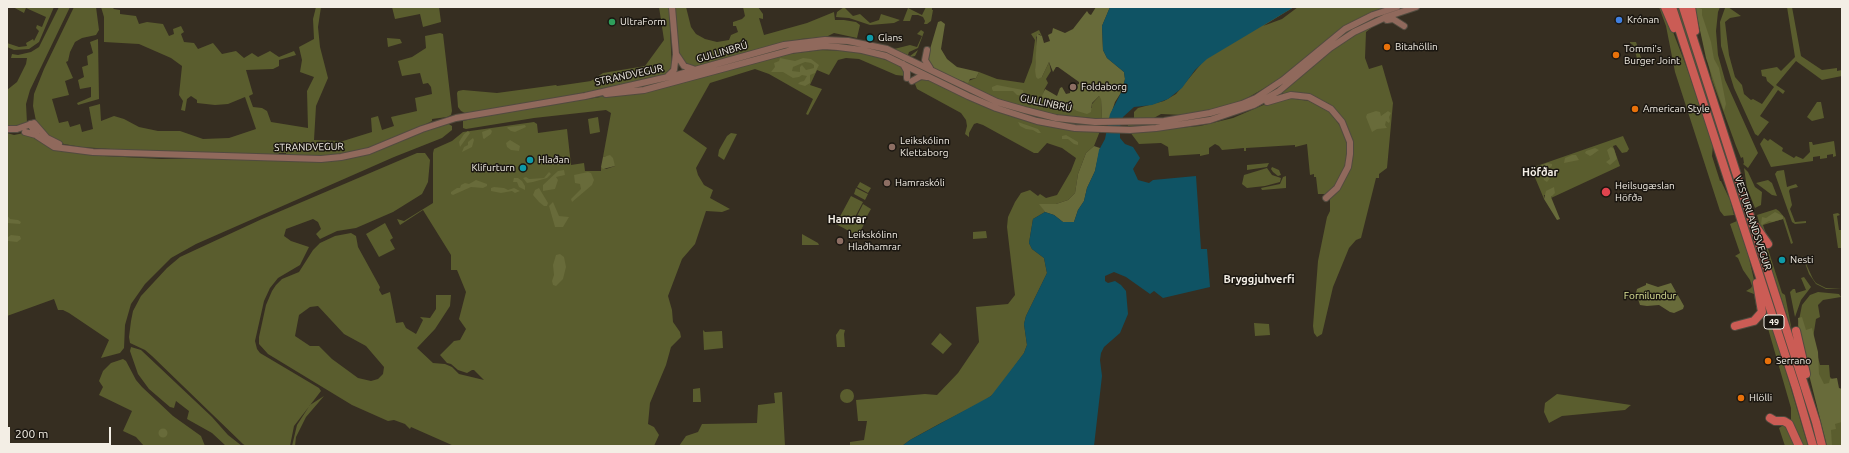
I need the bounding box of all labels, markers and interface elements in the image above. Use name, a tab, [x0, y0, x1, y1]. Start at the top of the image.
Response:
place label: Krónan	[1627, 14, 1659, 26]
marker: Krónan	[1614, 15, 1624, 25]
place label: UltraForm	[620, 16, 666, 28]
marker: UltraForm	[607, 17, 617, 27]
place label: Glans	[878, 32, 902, 44]
marker: Glans	[865, 33, 875, 43]
street label: GULLINBRÚ	[695, 39, 749, 65]
place label: Bitahöllin	[1395, 41, 1438, 53]
marker: Bitahöllin	[1382, 42, 1392, 52]
place label: Tommi's Burger Joint	[1624, 43, 1680, 66]
marker: Tommi's Burger Joint	[1611, 50, 1621, 60]
street label: STRANDVEGUR	[594, 62, 664, 88]
place label: Foldaborg	[1081, 81, 1127, 93]
marker: Foldaborg	[1068, 82, 1078, 92]
street label: GULLINBRÚ	[1019, 92, 1073, 114]
place label: American Style	[1643, 103, 1710, 115]
marker: American Style	[1630, 104, 1640, 114]
place label: Leikskólinn Klettaborg	[900, 135, 950, 158]
street label: STRANDVEGUR	[274, 140, 344, 154]
marker: Leikskólinn Klettaborg	[887, 142, 897, 152]
place label: Hlaðan	[538, 154, 569, 166]
marker: Hlaðan	[525, 155, 535, 165]
place label: Klifurturn	[471, 162, 515, 174]
marker: Klifurturn	[518, 163, 528, 173]
district label: Höfðar	[1522, 165, 1558, 179]
street label: VESTURLANDSVEGUR	[1732, 174, 1774, 272]
place label: Hamraskóli	[895, 177, 945, 189]
marker: Hamraskóli	[882, 178, 892, 188]
place label: Heilsugæslan Höfða	[1615, 180, 1675, 204]
marker: Heilsugæslan Höfða	[1600, 186, 1612, 198]
district label: Hamrar	[828, 212, 866, 226]
place label: Leikskólinn Hlaðhamrar	[848, 229, 901, 252]
marker: Leikskólinn Hlaðhamrar	[835, 236, 845, 246]
place label: Nesti	[1790, 254, 1813, 266]
marker: Nesti	[1777, 255, 1787, 265]
district label: Bryggjuhverfi	[1224, 272, 1294, 286]
park label: Fornilundur	[1624, 290, 1676, 302]
road number: 49	[1764, 315, 1784, 329]
place label: Serrano	[1776, 355, 1811, 367]
marker: Serrano	[1763, 356, 1773, 366]
place label: Hlölli	[1749, 392, 1772, 404]
marker: Hlölli	[1736, 393, 1746, 403]
scale bar	[10, 419, 113, 445]
text: 200 m	[15, 427, 48, 440]

